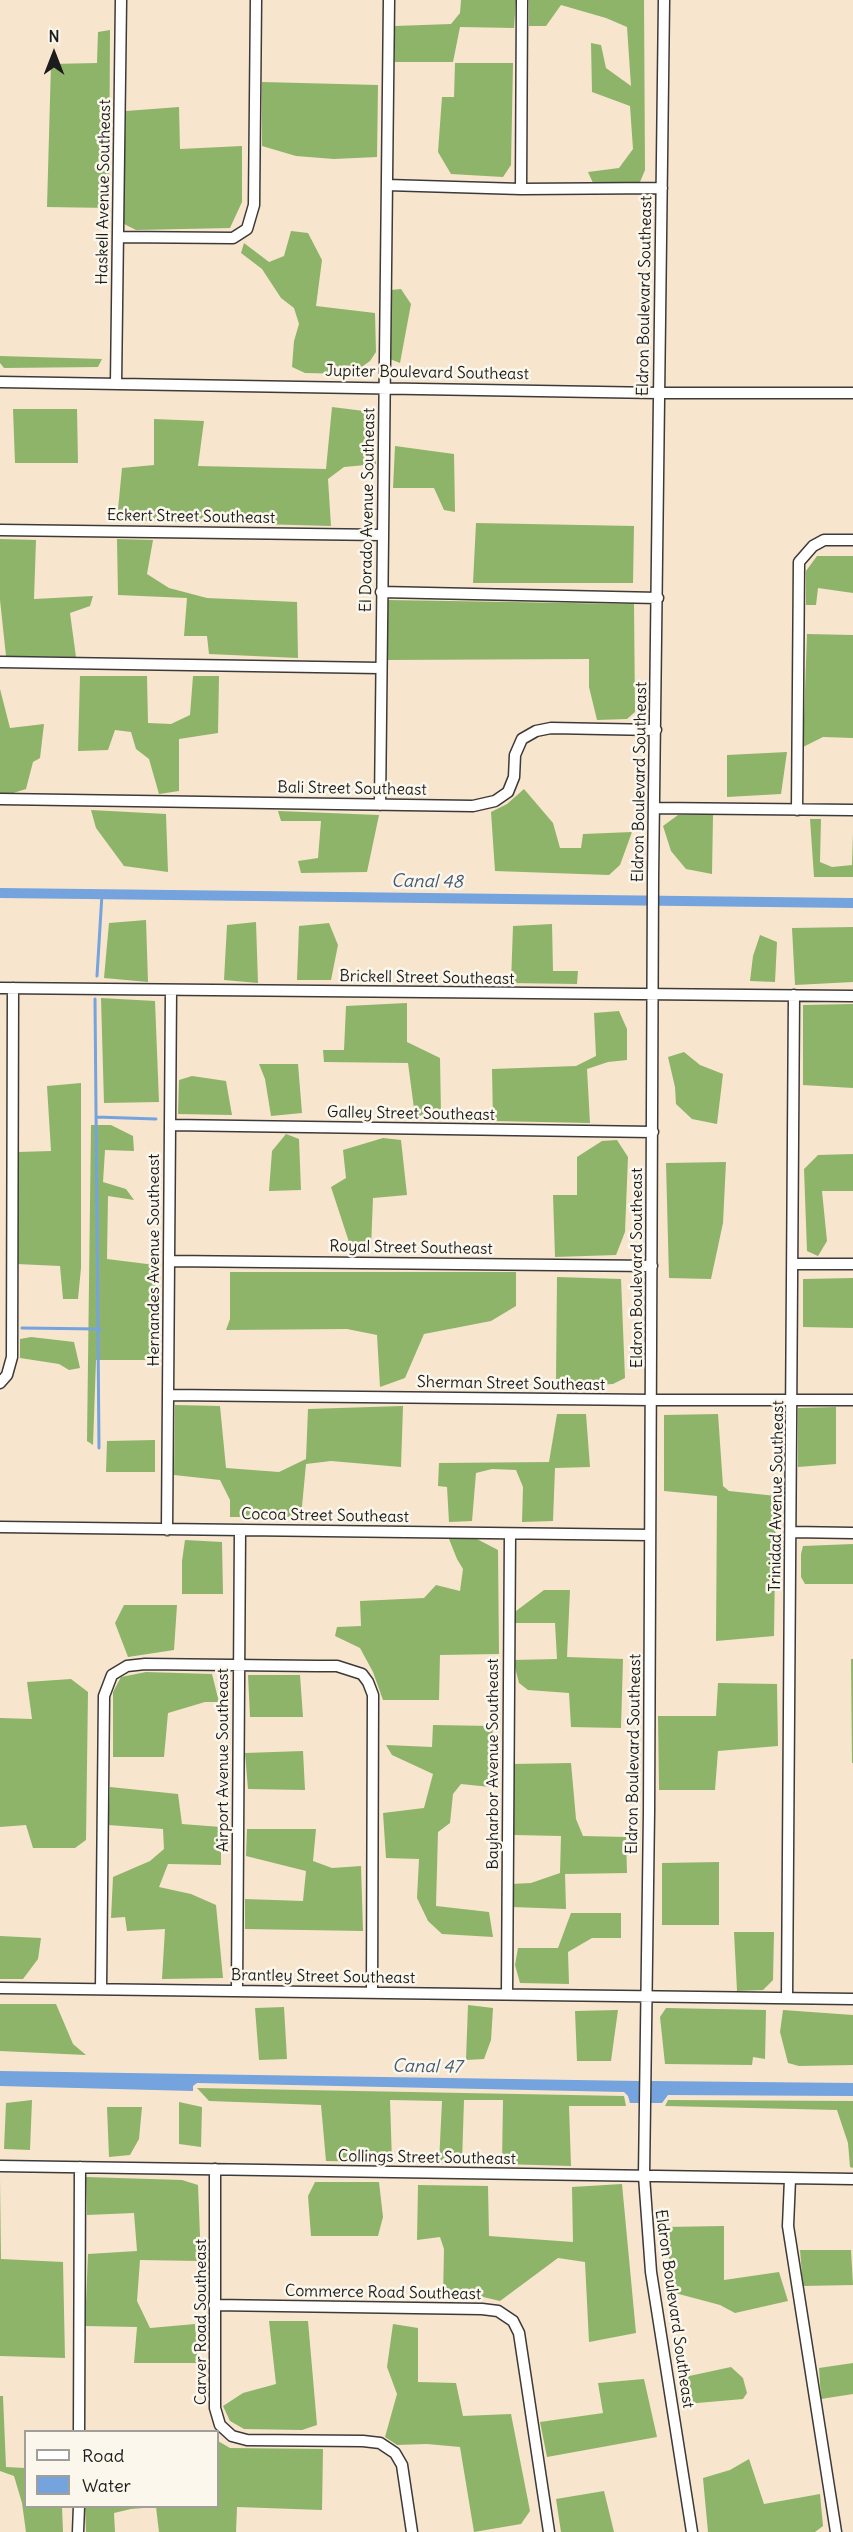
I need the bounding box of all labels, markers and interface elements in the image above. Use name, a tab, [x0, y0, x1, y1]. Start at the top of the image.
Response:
north arrow	[24, 24, 84, 84]
text: N	[48, 26, 60, 46]
street label: Haskell Avenue Southeast	[93, 99, 115, 285]
street label: Eldron Boulevard Southeast	[634, 196, 656, 396]
street label: Jupiter Boulevard Southeast	[325, 362, 529, 384]
street label: El Dorado Avenue Southeast	[357, 408, 379, 612]
street label: Eckert Street Southeast	[107, 506, 275, 528]
street label: Eldron Boulevard Southeast	[629, 682, 651, 882]
street label: Bali Street Southeast	[277, 778, 427, 800]
water label: Canal 48	[391, 871, 463, 893]
street label: Brickell Street Southeast	[339, 967, 515, 989]
street label: Galley Street Southeast	[327, 1103, 495, 1125]
street label: Hernandes Avenue Southeast	[144, 1154, 164, 1366]
street label: Eldron Boulevard Southeast	[627, 1168, 647, 1368]
street label: Royal Street Southeast	[329, 1237, 493, 1259]
street label: Sherman Street Southeast	[417, 1373, 605, 1395]
street label: Trinidad Avenue Southeast	[766, 1400, 788, 1592]
street label: Cocoa Street Southeast	[241, 1505, 409, 1527]
street label: Eldron Boulevard Southeast	[623, 1654, 645, 1854]
street label: Bayharbor Avenue Southeast	[483, 1658, 503, 1870]
street label: Airport Avenue Southeast	[213, 1668, 233, 1852]
street label: Brantley Street Southeast	[231, 1966, 415, 1988]
water label: Canal 47	[392, 2056, 462, 2078]
street label: Collings Street Southeast	[338, 2147, 516, 2169]
street label: Eldron Boulevard Southeast	[651, 2208, 697, 2410]
street label: Carver Road Southeast	[191, 2239, 211, 2405]
street label: Commerce Road Southeast	[285, 2282, 481, 2304]
legend	[24, 2430, 219, 2508]
text: Road	[82, 2444, 124, 2467]
text: Water	[82, 2474, 131, 2497]

